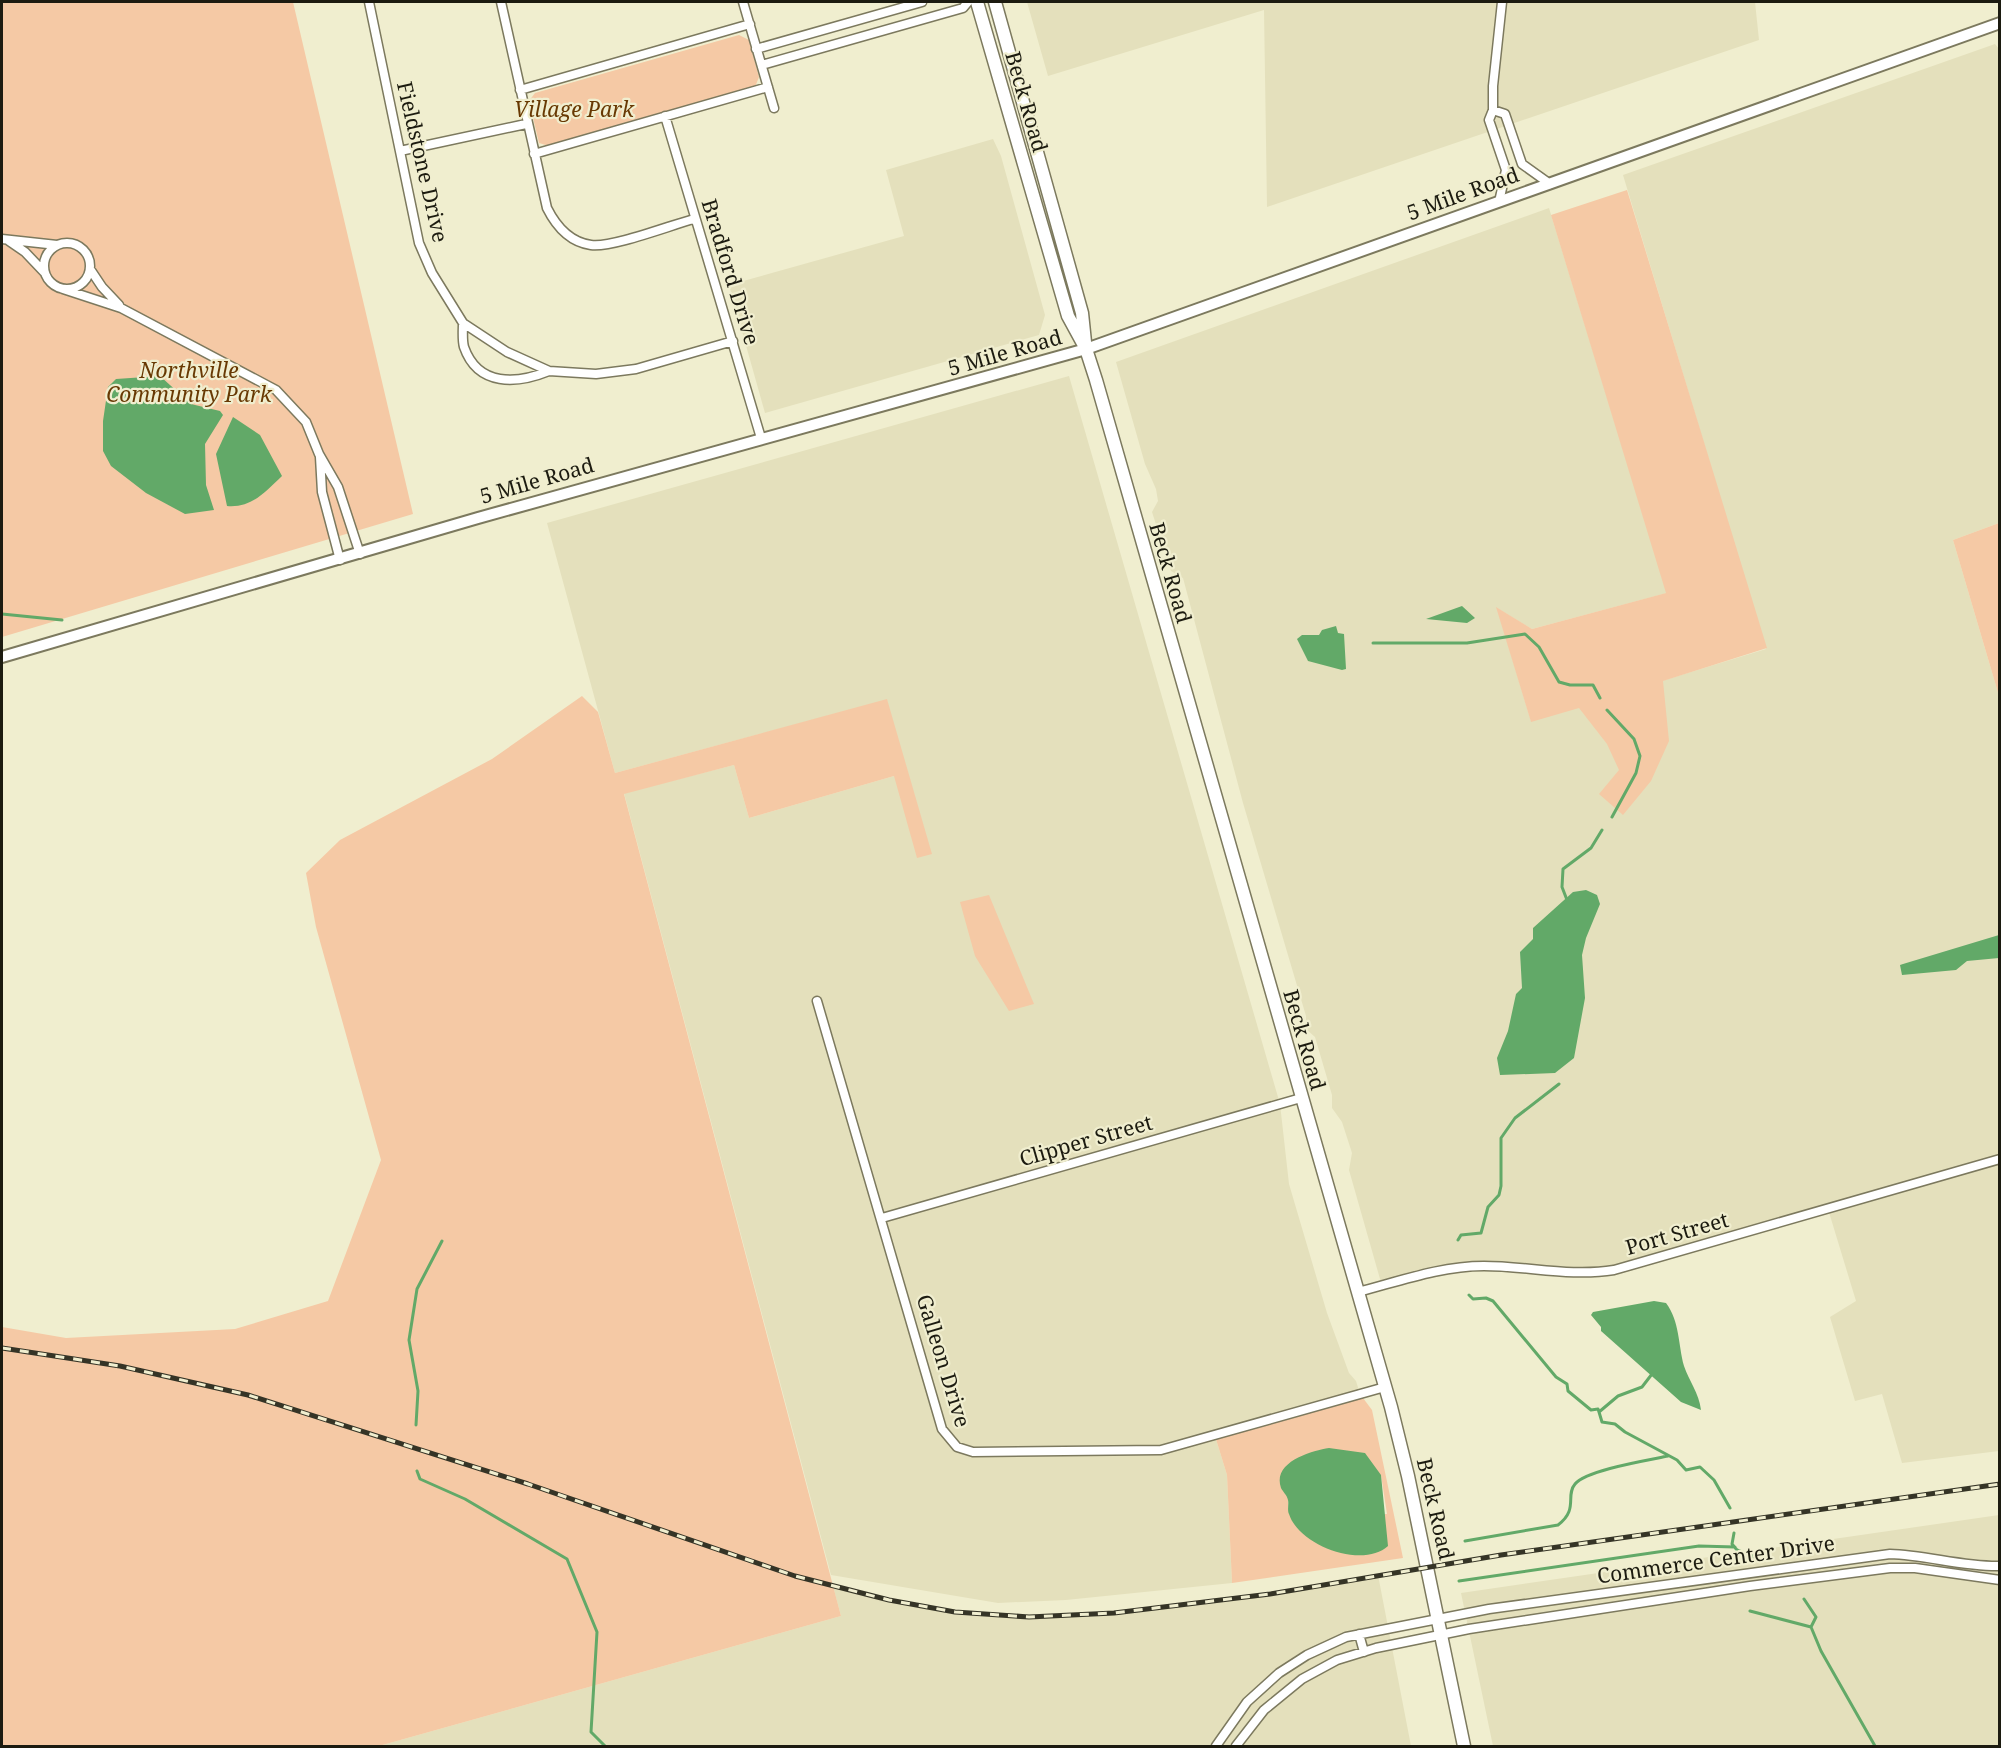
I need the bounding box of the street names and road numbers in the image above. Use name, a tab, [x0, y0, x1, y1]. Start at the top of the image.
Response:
street label: Beck Road	[999, 48, 1055, 156]
street label: Fieldstone Drive	[391, 79, 455, 245]
street label: 5 Mile Road	[1403, 160, 1523, 226]
street label: Bradford Drive	[695, 195, 766, 348]
street label: 5 Mile Road	[944, 322, 1065, 382]
street label: 5 Mile Road	[476, 450, 597, 510]
street label: Beck Road	[1143, 519, 1199, 627]
street label: Beck Road	[1277, 986, 1333, 1094]
street label: Clipper Street	[1016, 1108, 1155, 1172]
street label: Port Street	[1622, 1205, 1732, 1261]
street label: Galleon Drive	[910, 1291, 977, 1431]
street label: Beck Road	[1411, 1455, 1461, 1563]
street label: Commerce Center Drive	[1595, 1528, 1837, 1590]

